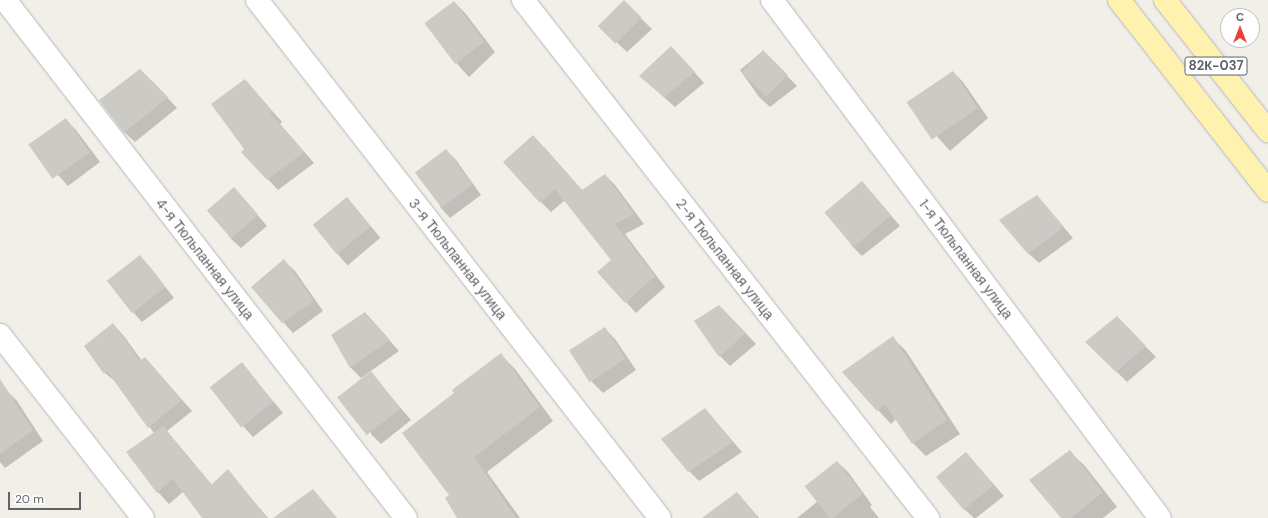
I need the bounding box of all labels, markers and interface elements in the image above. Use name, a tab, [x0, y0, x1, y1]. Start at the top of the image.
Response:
north arrow	[1220, 8, 1260, 48]
text: С	[1236, 10, 1244, 24]
road number: 82К-037	[1184, 55, 1248, 77]
street label: 4-я Тюльпанная улица	[152, 195, 258, 323]
street label: 3-я Тюльпанная улица	[405, 195, 511, 323]
street label: 2-я Тюльпанная улица	[673, 195, 777, 323]
street label: 1-я Тюльпанная улица	[916, 196, 1016, 322]
scale bar	[10, 484, 83, 510]
text: 20 m	[15, 491, 44, 507]

